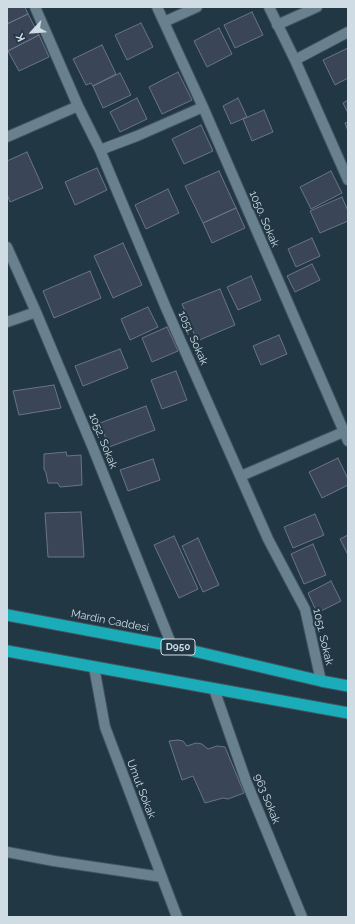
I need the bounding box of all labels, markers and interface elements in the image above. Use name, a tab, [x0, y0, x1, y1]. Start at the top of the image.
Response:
north arrow	[12, 12, 52, 52]
text: K	[13, 31, 28, 44]
street label: 1050. Sokak	[246, 189, 282, 249]
street label: 1051. Sokak	[175, 309, 211, 367]
street label: 1052. Sokak	[86, 411, 120, 471]
street label: Mardin Caddesi	[70, 607, 150, 635]
street label: 1051. Sokak	[310, 607, 336, 667]
road number: D950	[161, 639, 195, 655]
street label: Umut Sokak	[124, 758, 158, 820]
street label: 963 Sokak	[251, 772, 283, 826]

